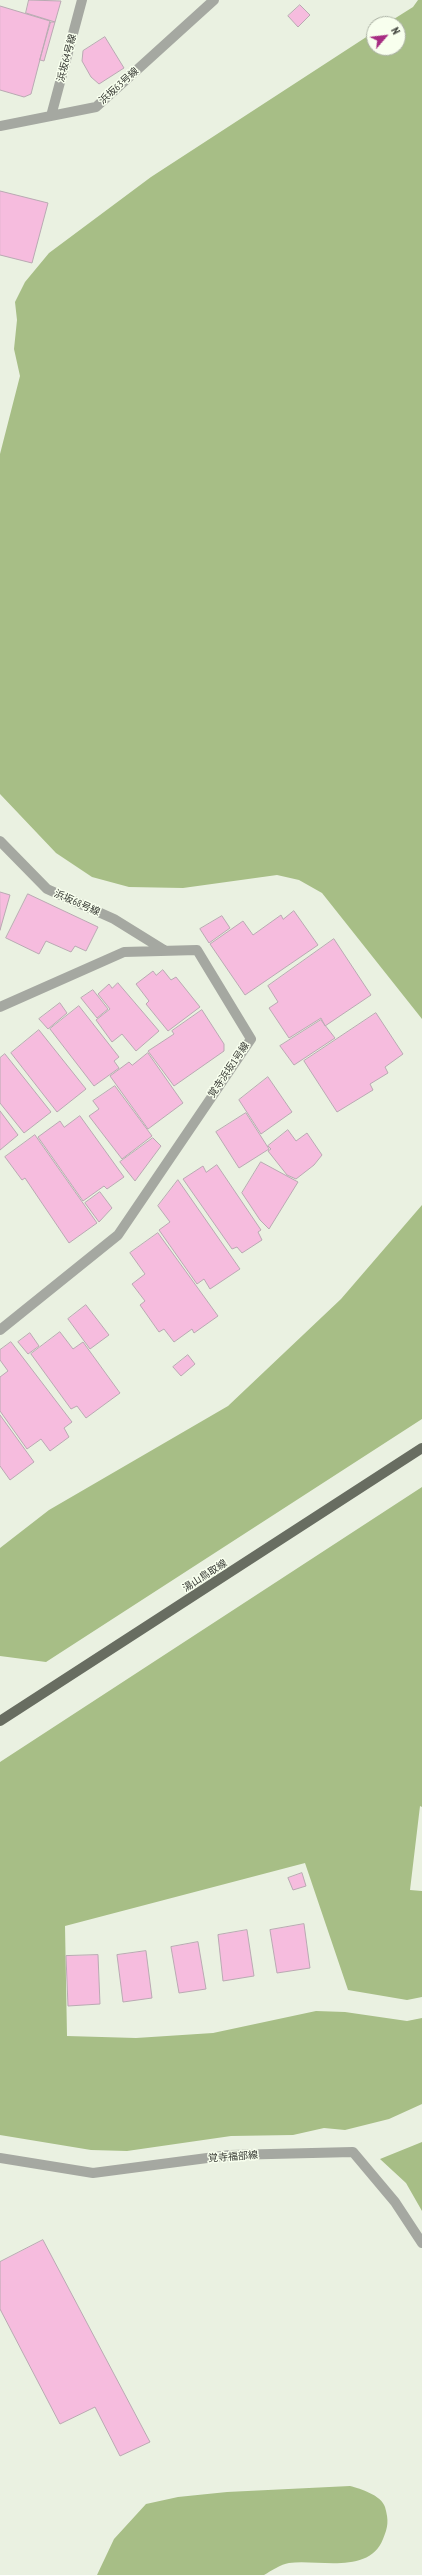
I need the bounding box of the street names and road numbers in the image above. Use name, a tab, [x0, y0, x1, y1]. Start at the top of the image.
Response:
street label: 浜坂64号線	[55, 33, 79, 83]
street label: 浜坂63号線	[97, 65, 141, 107]
street label: 浜坂68号線	[52, 888, 102, 918]
street label: 覚寺浜坂1号線	[206, 1040, 252, 1100]
street label: 湯山鳥取線	[181, 1557, 229, 1595]
street label: 覚寺福部線	[208, 2149, 258, 2165]

